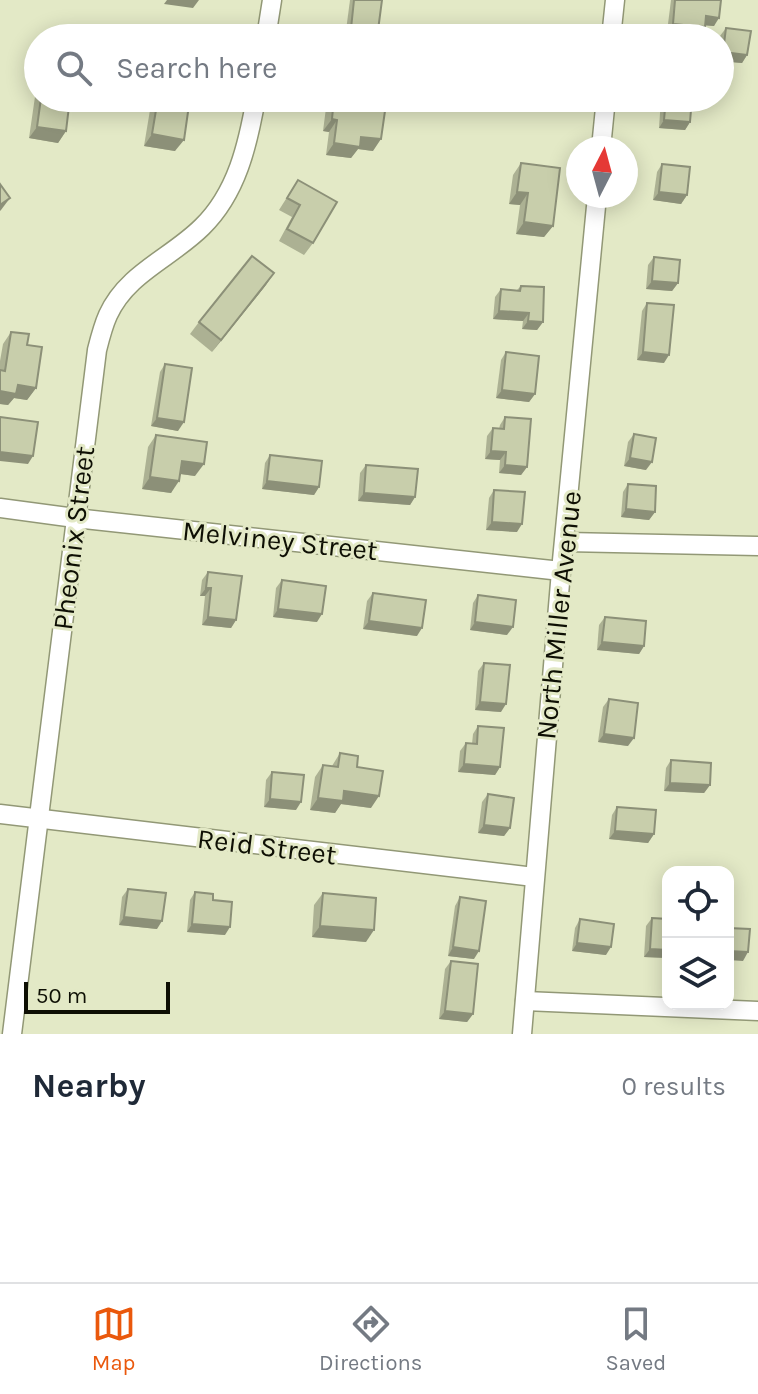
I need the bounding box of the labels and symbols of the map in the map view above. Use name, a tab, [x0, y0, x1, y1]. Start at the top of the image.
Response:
north arrow	[566, 136, 638, 208]
street label: Pheonix Street	[46, 444, 101, 632]
street label: North Miller Avenue	[529, 489, 588, 741]
street label: Melviney Street	[181, 514, 379, 567]
street label: Reid Street	[195, 822, 338, 871]
scale bar	[24, 978, 170, 1014]

